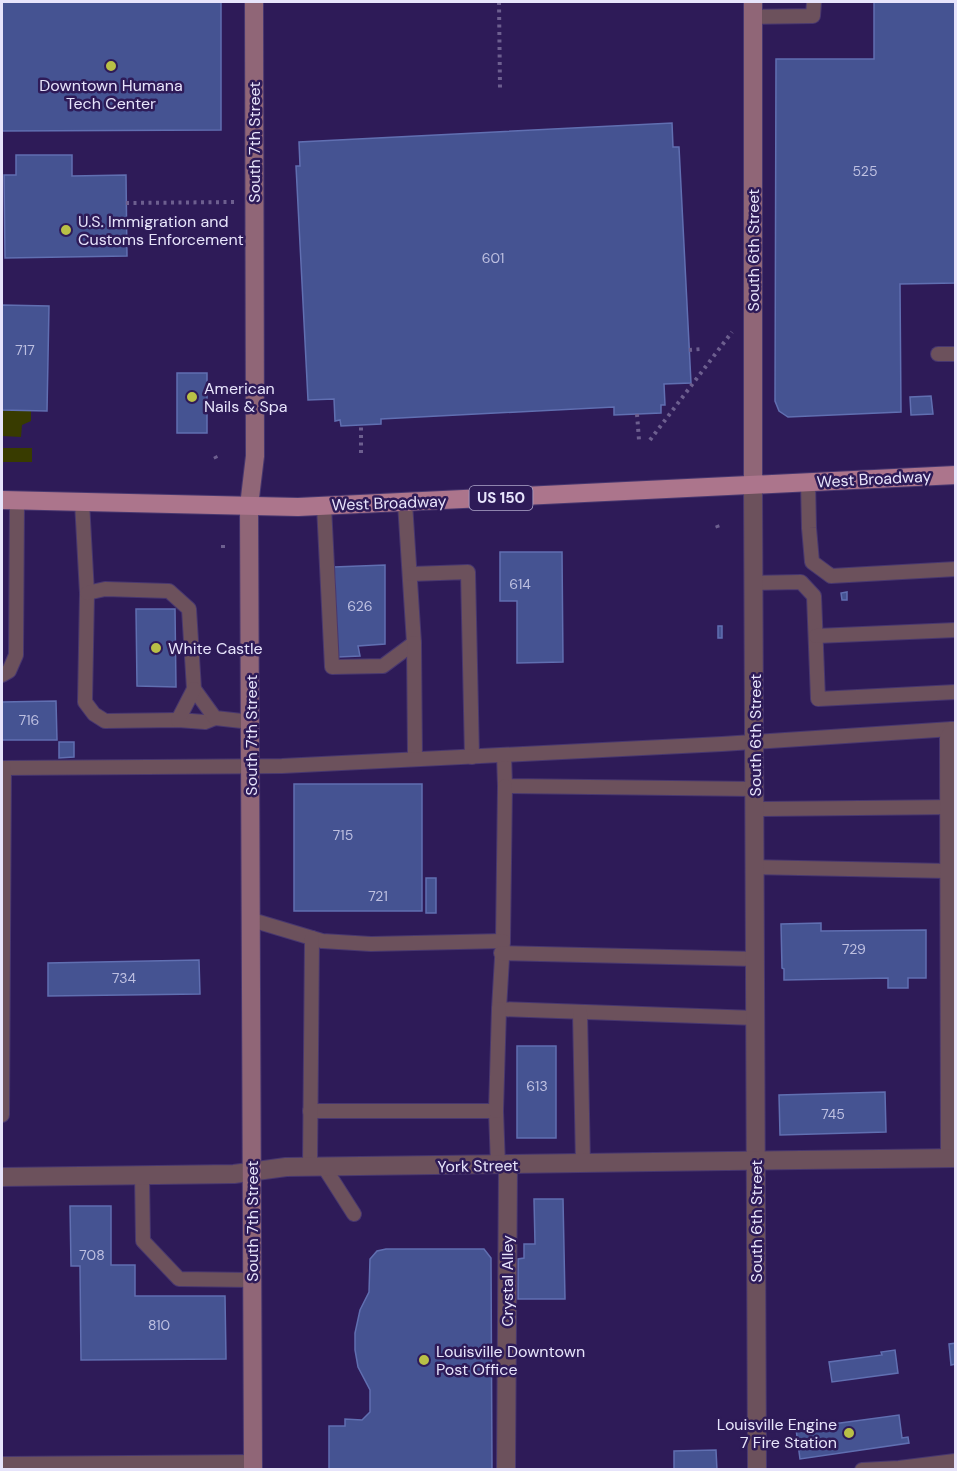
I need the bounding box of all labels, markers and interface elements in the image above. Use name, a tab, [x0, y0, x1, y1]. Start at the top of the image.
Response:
marker: Downtown Humana Tech Center	[104, 59, 118, 73]
place label: Downtown Humana Tech Center	[39, 75, 183, 114]
street label: South 7th Street	[244, 81, 265, 203]
house number: 525	[853, 162, 877, 180]
street label: South 6th Street	[743, 189, 764, 311]
place label: U.S. Immigration and Customs Enforcement	[78, 211, 244, 250]
marker: U.S. Immigration and Customs Enforcement	[59, 223, 73, 237]
house number: 601	[482, 249, 504, 267]
house number: 717	[15, 341, 35, 359]
place label: American Nails & Spa	[204, 378, 287, 417]
marker: American Nails & Spa	[185, 390, 199, 404]
street label: West Broadway	[816, 466, 932, 492]
road number: US 150	[470, 486, 532, 510]
street label: West Broadway	[331, 491, 447, 515]
house number: 614	[509, 575, 531, 593]
house number: 626	[347, 597, 373, 615]
place label: White Castle	[168, 638, 263, 659]
marker: White Castle	[149, 641, 163, 655]
street label: South 7th Street	[241, 674, 262, 796]
street label: South 6th Street	[745, 674, 766, 796]
house number: 716	[19, 711, 39, 729]
house number: 715	[333, 826, 353, 844]
house number: 721	[368, 887, 388, 905]
house number: 729	[842, 940, 866, 958]
house number: 734	[112, 969, 136, 987]
house number: 613	[526, 1077, 548, 1095]
house number: 745	[821, 1105, 845, 1123]
street label: York Street	[437, 1155, 519, 1177]
street label: South 7th Street	[242, 1160, 263, 1282]
street label: South 6th Street	[746, 1160, 767, 1282]
street label: Crystal Alley	[497, 1235, 518, 1327]
house number: 708	[79, 1246, 105, 1264]
house number: 810	[148, 1316, 170, 1334]
place label: Louisville Downtown Post Office	[436, 1341, 585, 1380]
marker: Louisville Downtown Post Office	[417, 1353, 431, 1367]
place label: Louisville Engine 7 Fire Station	[717, 1414, 837, 1453]
marker: Louisville Engine 7 Fire Station	[842, 1426, 856, 1440]

